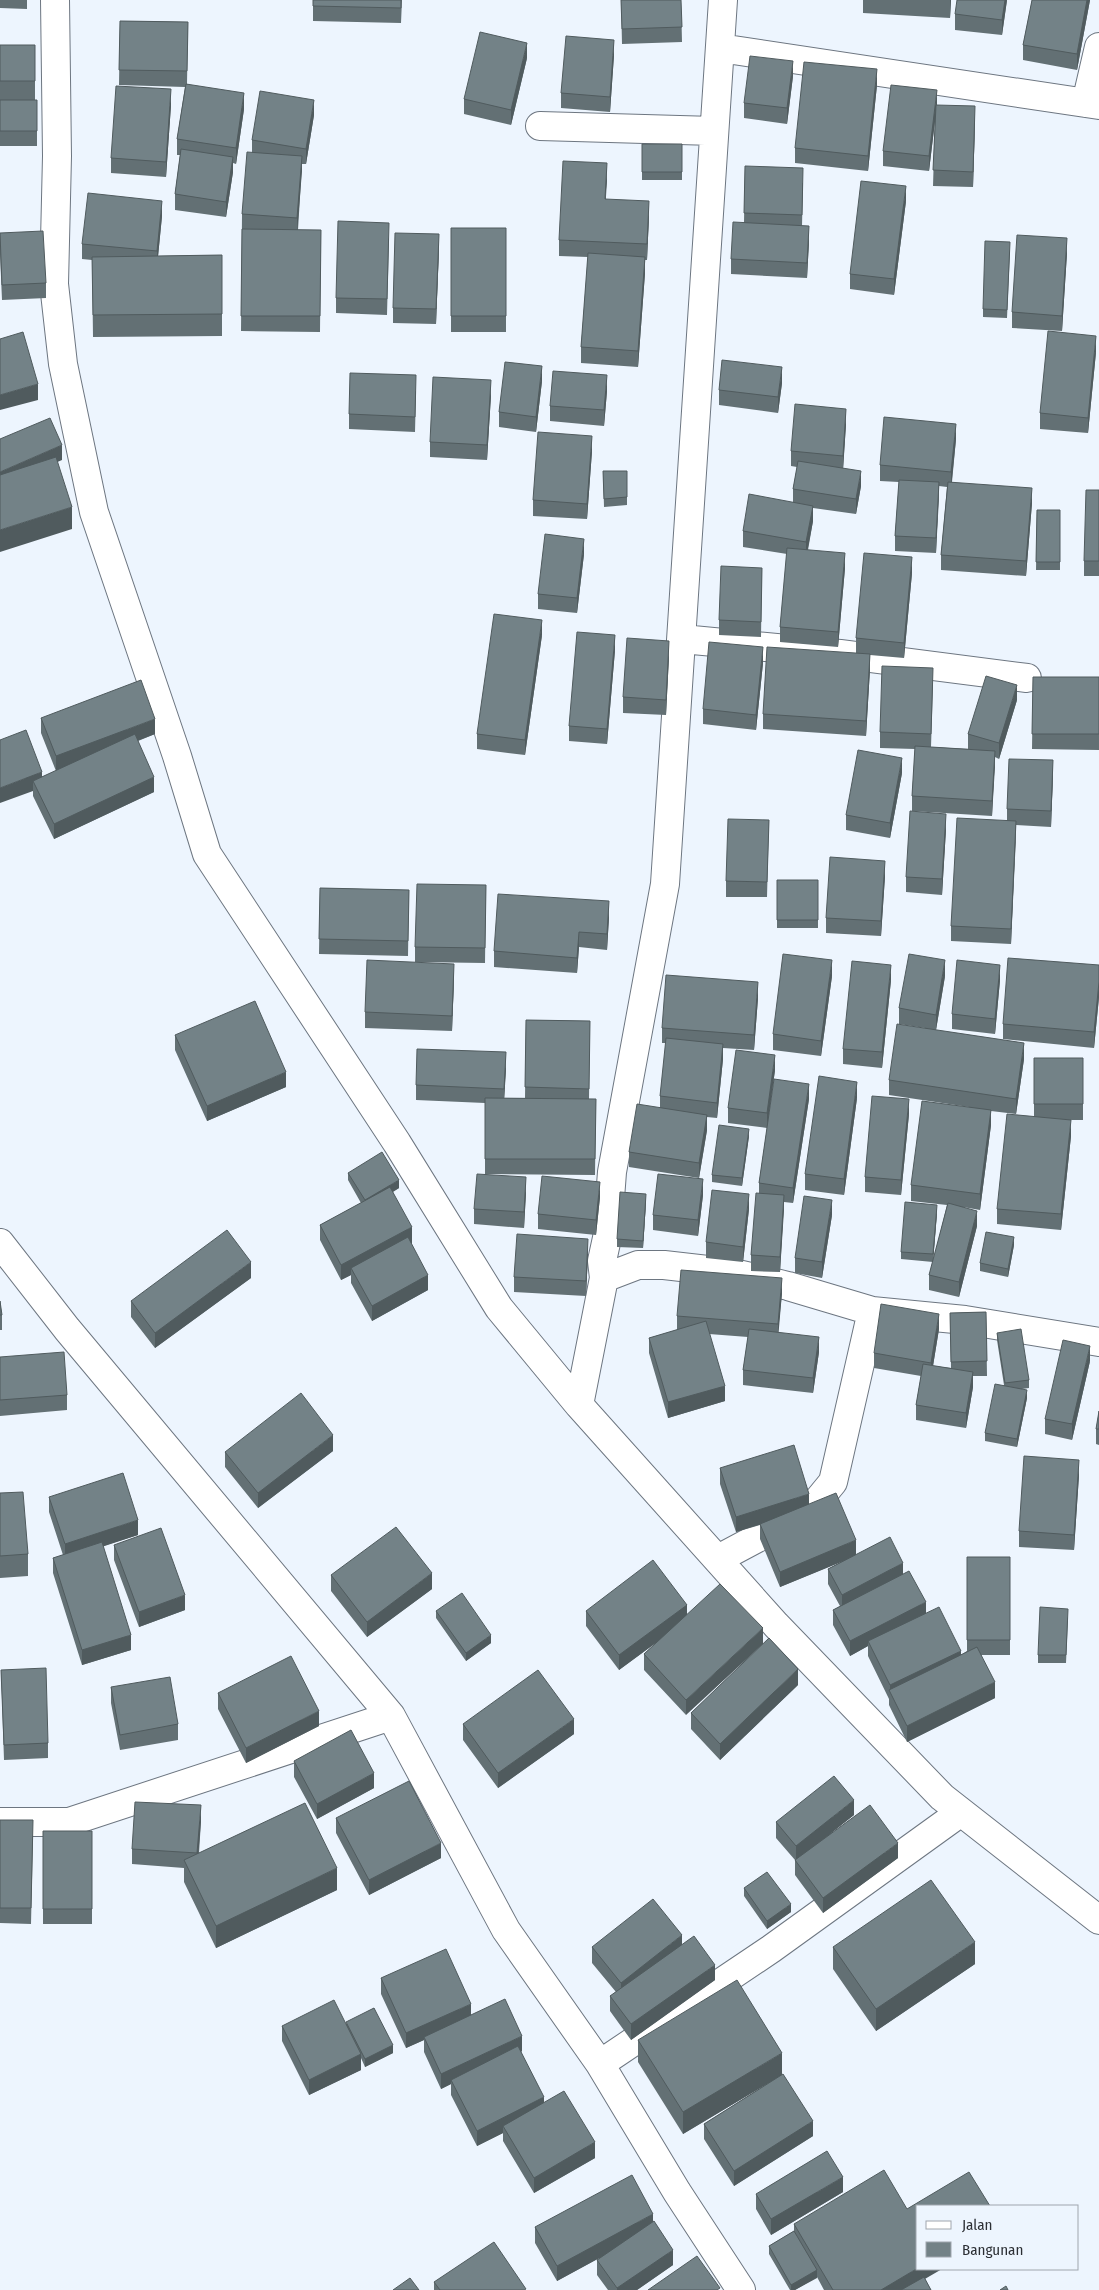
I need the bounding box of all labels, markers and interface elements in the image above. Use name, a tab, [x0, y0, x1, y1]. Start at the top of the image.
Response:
legend	[916, 2205, 1079, 2270]
text: Jalan	[962, 2216, 992, 2234]
text: Bangunan	[962, 2241, 1023, 2259]

